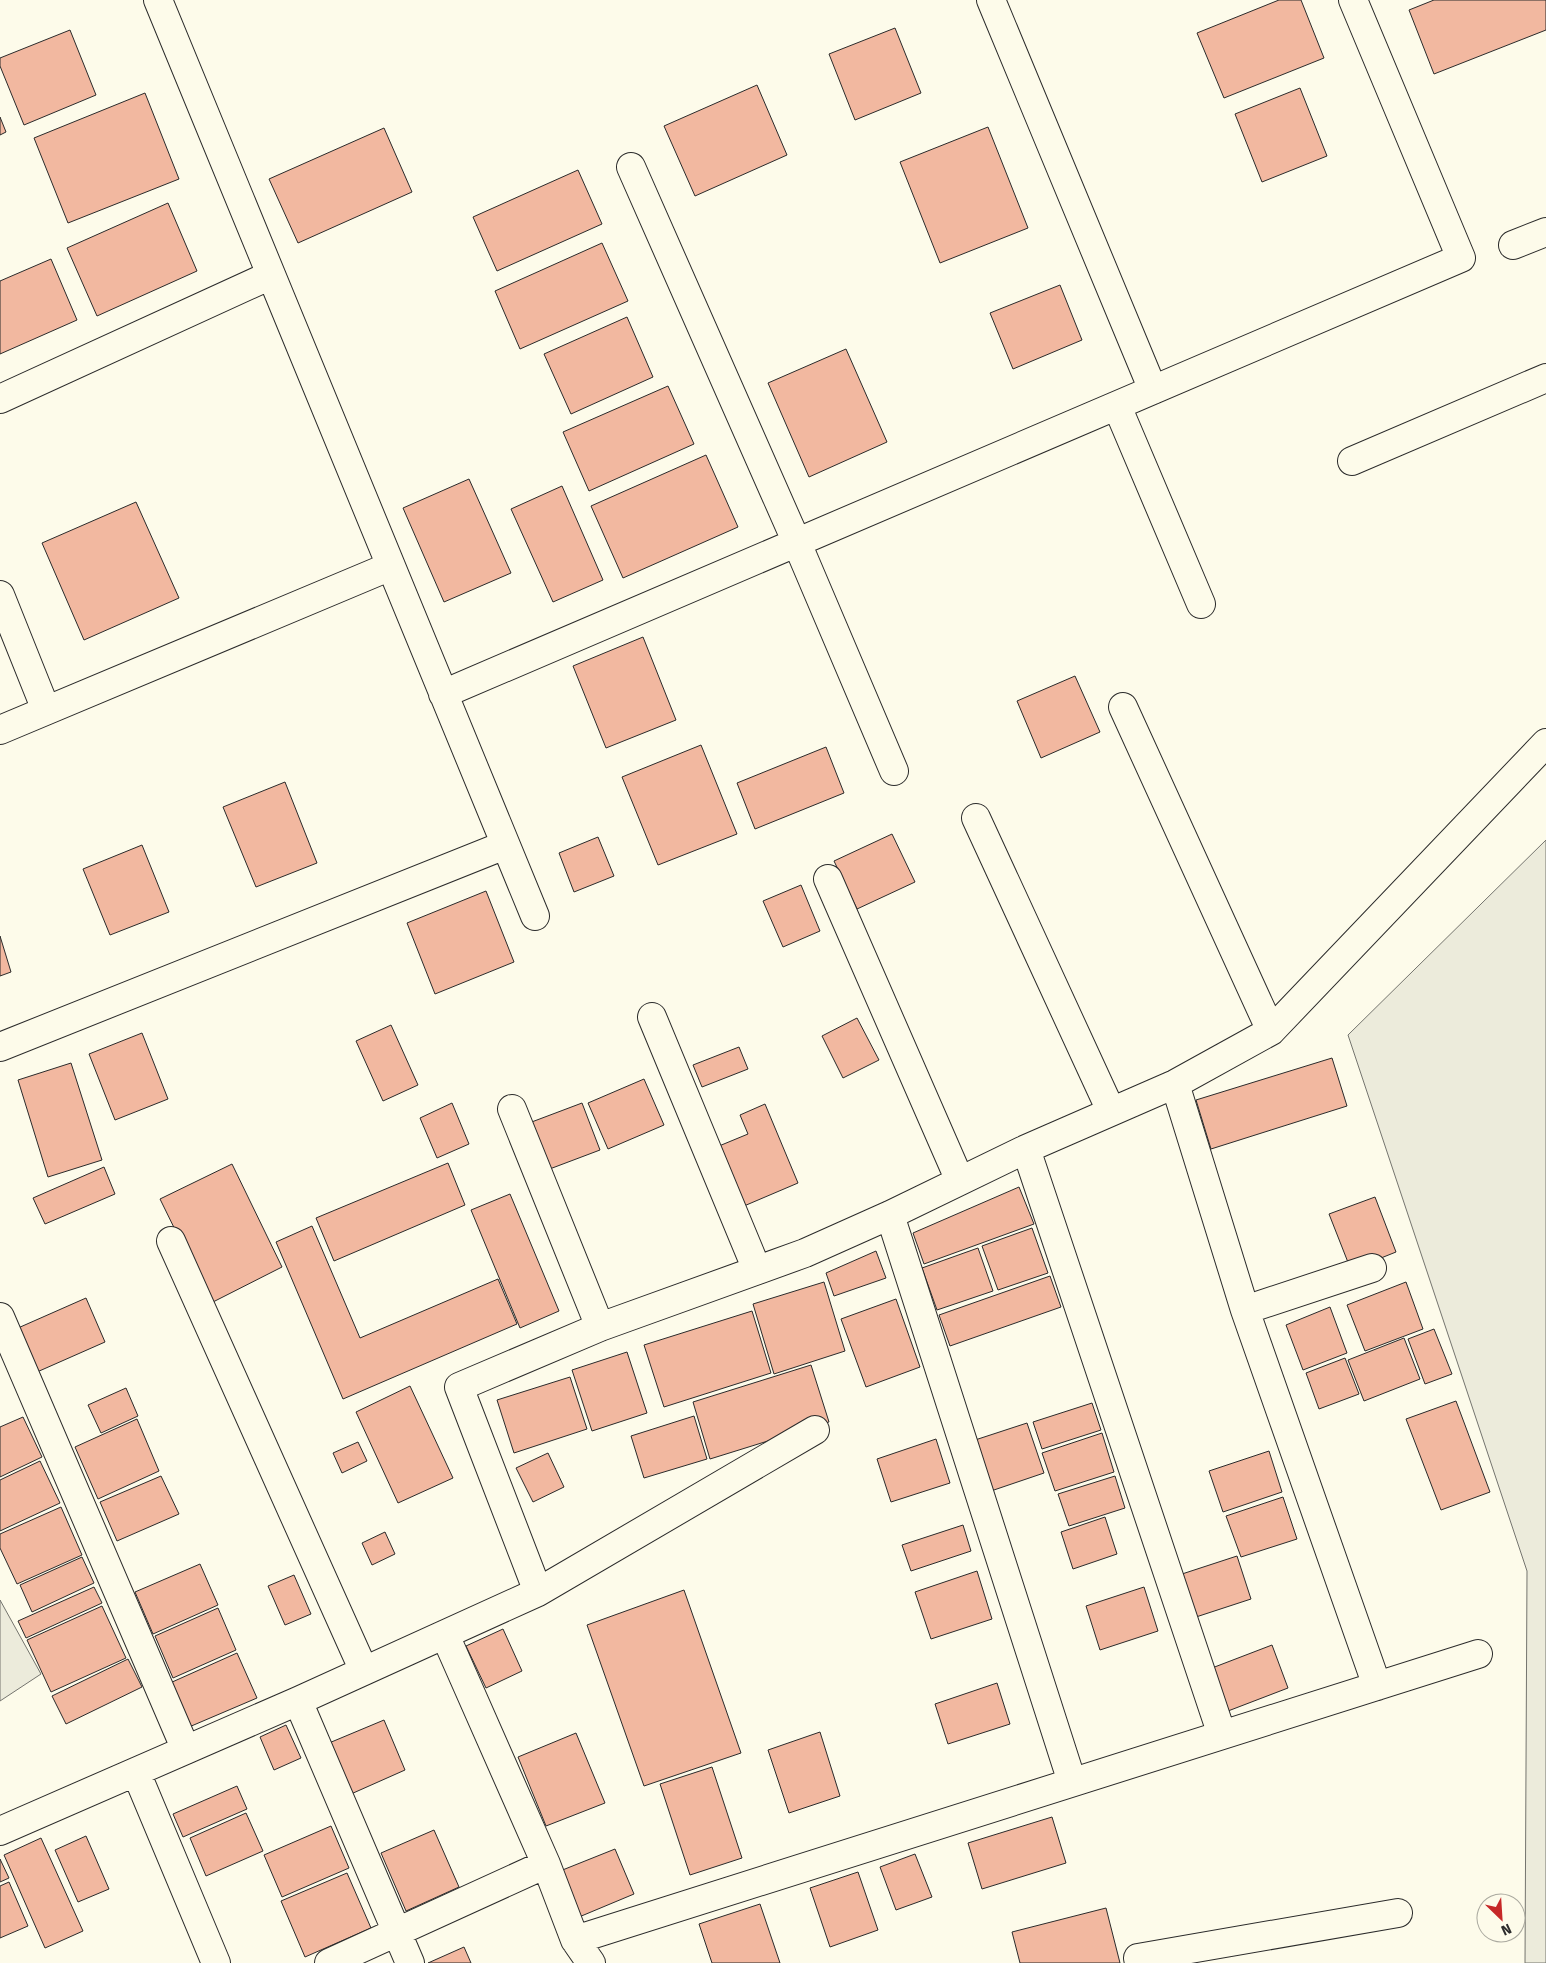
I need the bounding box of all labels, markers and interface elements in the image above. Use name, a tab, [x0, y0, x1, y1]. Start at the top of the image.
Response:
north arrow	[1476, 1893, 1526, 1943]
text: N	[1498, 1920, 1514, 1939]

